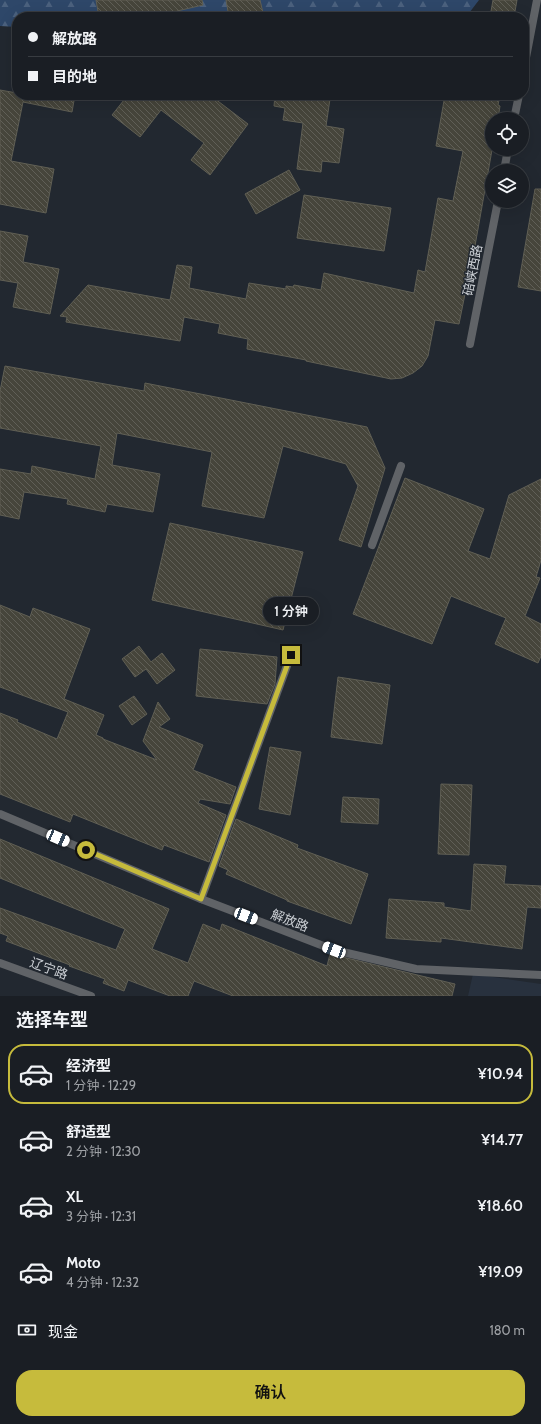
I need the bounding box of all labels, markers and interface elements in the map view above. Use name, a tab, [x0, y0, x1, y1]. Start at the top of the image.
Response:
text: 解放路	[52, 30, 97, 48]
text: 目的地	[52, 68, 97, 86]
map controls	[485, 112, 529, 208]
button: locate	[485, 112, 529, 156]
button: layers	[485, 164, 529, 208]
street label: 碚峡西路	[459, 243, 485, 297]
callout: 1 分钟	[263, 597, 319, 625]
text: 1 分钟	[274, 603, 308, 619]
route end	[282, 646, 300, 664]
car	[45, 828, 71, 848]
route start	[77, 841, 95, 859]
car	[233, 906, 259, 926]
street label: 解放路	[269, 906, 311, 934]
car	[321, 940, 347, 960]
street label: 辽宁路	[28, 954, 70, 982]
text: 选择车型	[16, 1009, 88, 1031]
icon: car	[18, 1056, 54, 1092]
text: 经济型	[66, 1057, 111, 1075]
text: ¥10.94	[478, 1065, 523, 1083]
text: 1 分钟 · 12:29	[66, 1077, 136, 1093]
icon: car	[18, 1122, 54, 1158]
text: 舒适型	[66, 1123, 111, 1141]
text: ¥14.77	[481, 1131, 523, 1149]
text: 2 分钟 · 12:30	[66, 1143, 141, 1159]
icon: car	[18, 1188, 54, 1224]
text: XL	[66, 1188, 83, 1206]
text: ¥18.60	[478, 1197, 523, 1215]
text: 3 分钟 · 12:31	[66, 1208, 136, 1224]
icon: car	[18, 1254, 54, 1290]
text: Moto	[66, 1254, 100, 1272]
text: ¥19.09	[479, 1263, 523, 1281]
text: 4 分钟 · 12:32	[66, 1274, 139, 1290]
icon: cash	[16, 1319, 38, 1341]
text: 180 m	[489, 1322, 525, 1338]
text: 现金	[48, 1323, 78, 1341]
button: 确认	[16, 1370, 525, 1416]

